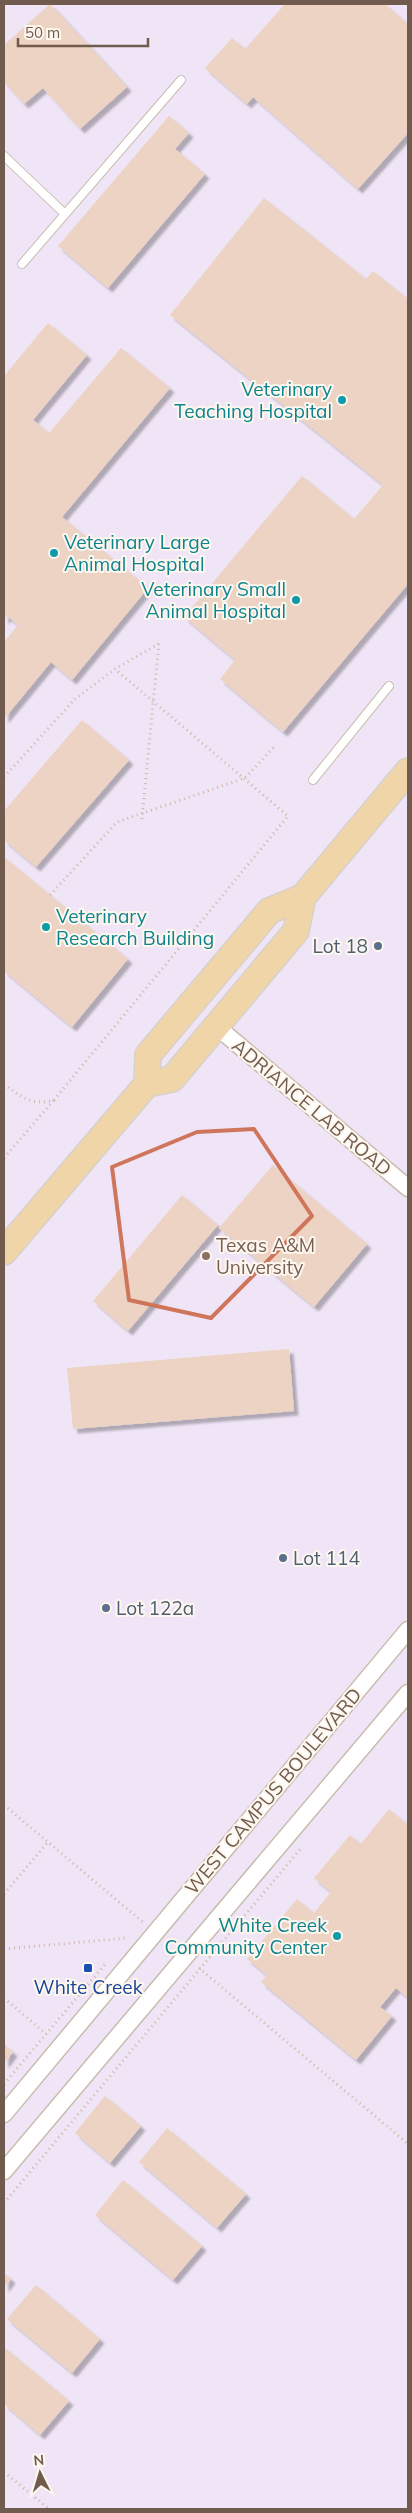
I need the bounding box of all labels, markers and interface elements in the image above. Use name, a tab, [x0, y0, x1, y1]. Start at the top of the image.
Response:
scale bar	[18, 15, 148, 47]
text: 50 m	[25, 23, 60, 42]
place label: Veterinary Teaching Hospital	[174, 377, 332, 423]
marker: Veterinary Teaching Hospital	[336, 394, 348, 406]
place label: Veterinary Large Animal Hospital	[64, 530, 210, 576]
marker: Veterinary Large Animal Hospital	[48, 547, 60, 559]
place label: Veterinary Small Animal Hospital	[141, 577, 286, 623]
marker: Veterinary Small Animal Hospital	[290, 594, 302, 606]
place label: Veterinary Research Building	[56, 904, 214, 950]
marker: Veterinary Research Building	[40, 921, 52, 933]
place label: Lot 18	[313, 934, 368, 958]
marker: Lot 18	[372, 940, 384, 952]
street label: ADRIANCE LAB ROAD	[227, 1033, 397, 1181]
place label: Texas A&M University	[216, 1233, 315, 1279]
marker: Texas A&M University	[200, 1250, 212, 1262]
place label: Lot 114	[293, 1546, 360, 1570]
marker: Lot 114	[277, 1552, 289, 1564]
place label: Lot 122a	[116, 1596, 194, 1620]
marker: Lot 122a	[100, 1602, 112, 1614]
street label: WEST CAMPUS BOULEVARD	[179, 1683, 367, 1899]
place label: White Creek Community Center	[164, 1913, 327, 1959]
marker: White Creek Community Center	[331, 1930, 343, 1942]
marker: White Creek	[82, 1962, 94, 1974]
place label: White Creek	[34, 1975, 143, 1999]
north arrow	[15, 2448, 65, 2498]
text: N	[33, 2451, 45, 2469]

